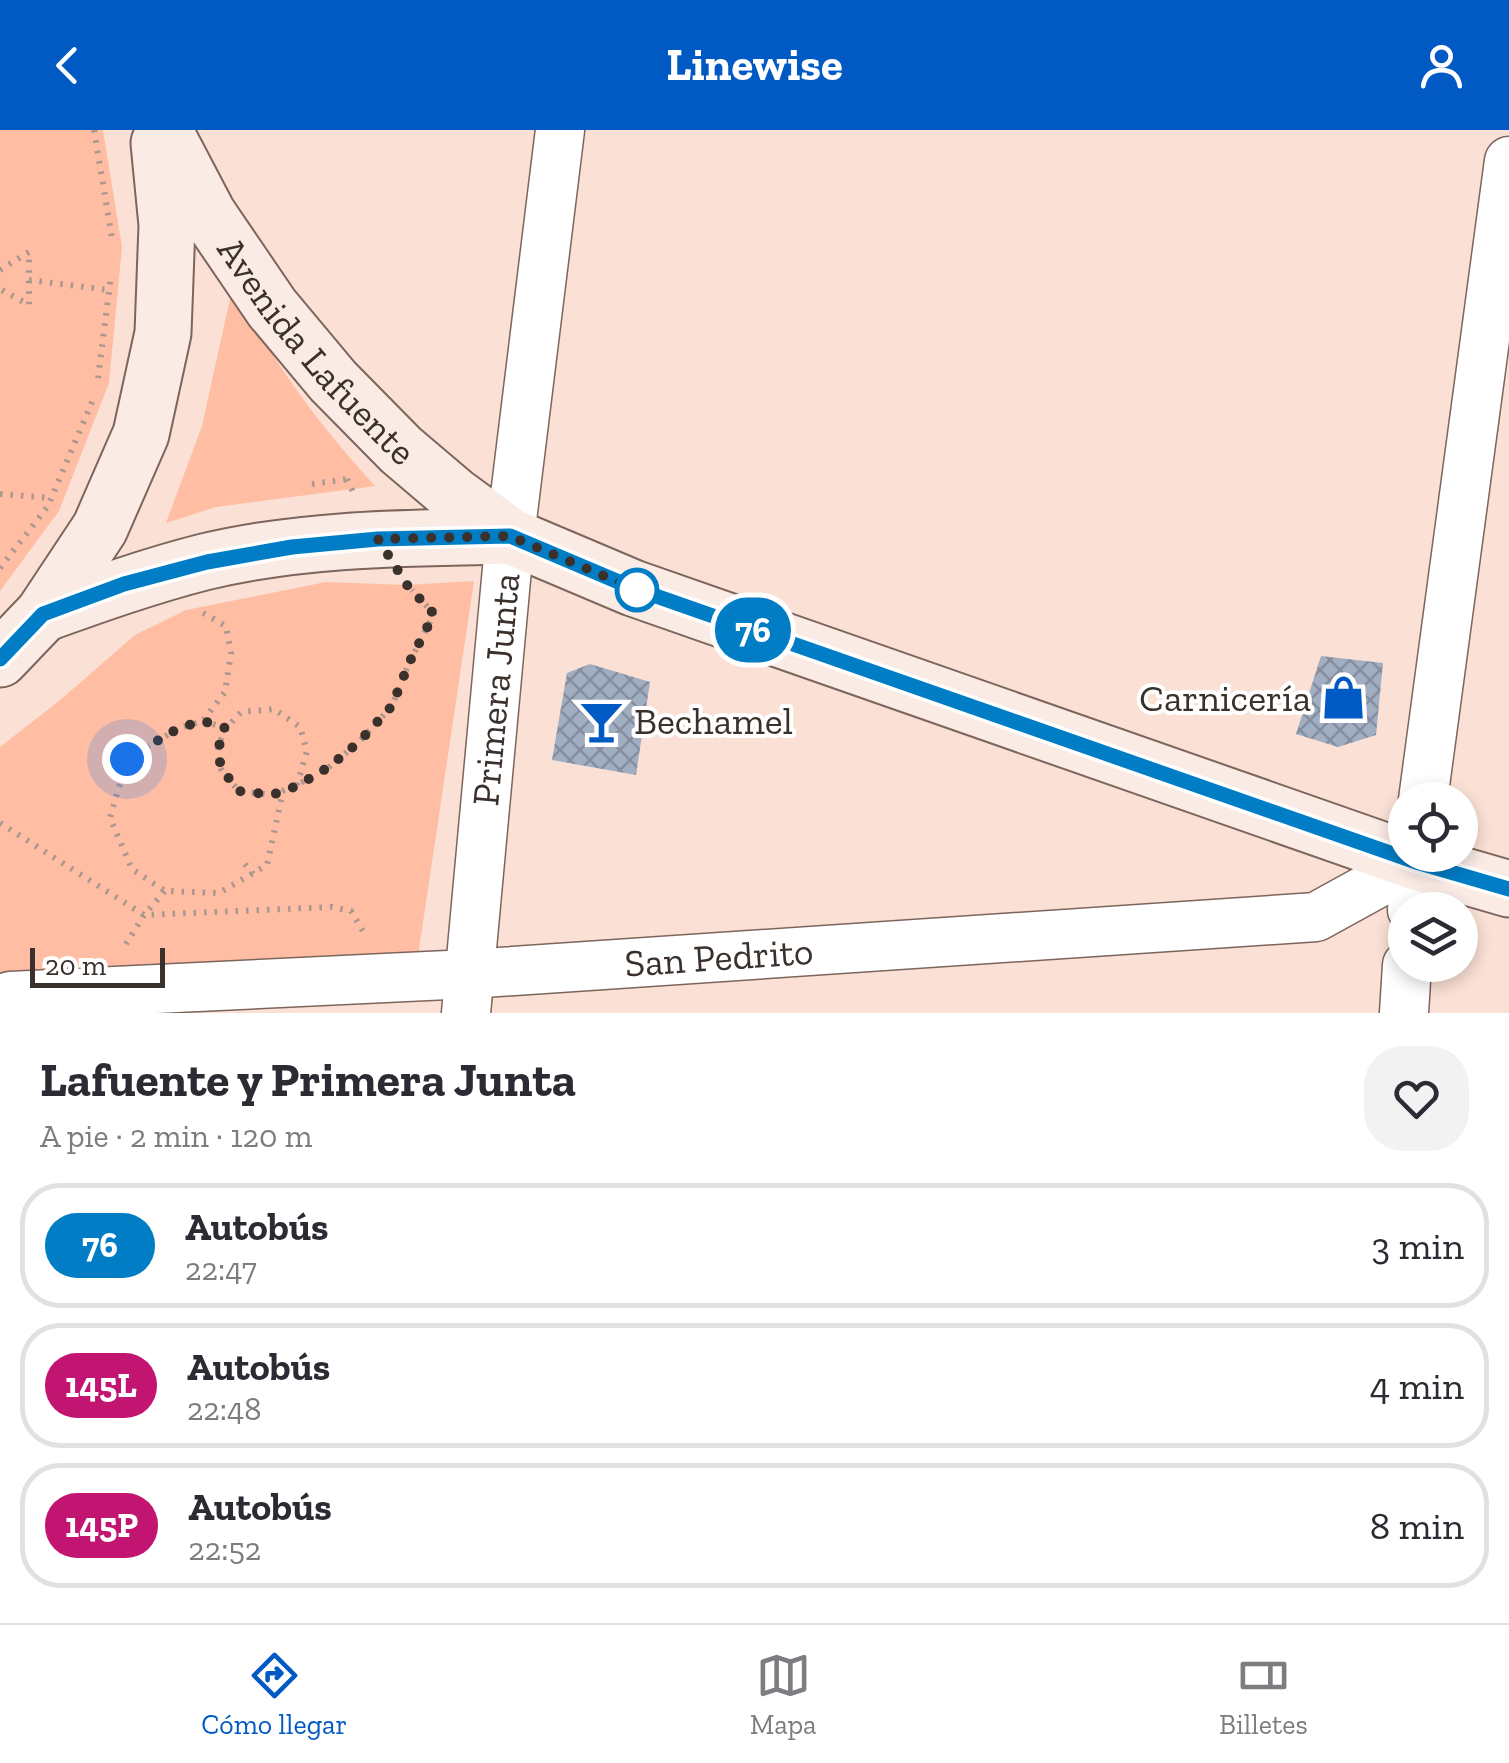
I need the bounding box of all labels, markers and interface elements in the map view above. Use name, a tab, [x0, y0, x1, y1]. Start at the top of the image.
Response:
icon: back	[40, 38, 95, 93]
text: Linewise	[666, 38, 843, 92]
icon: person	[1414, 38, 1469, 93]
street label: Avenida Lafuente	[208, 229, 425, 475]
unlabelled marker	[616, 569, 658, 611]
street label: Primera Junta	[462, 571, 529, 808]
line badge: 76	[708, 598, 798, 662]
text: 76	[735, 609, 771, 651]
shop icon: Carnicería	[1320, 674, 1368, 722]
place label: Carnicería	[1139, 675, 1311, 721]
bar icon: Bechamel	[577, 697, 625, 745]
place label: Bechamel	[634, 698, 793, 744]
your location	[102, 734, 152, 784]
map controls	[1388, 782, 1478, 982]
button: locate	[1388, 782, 1478, 872]
button: layers	[1388, 892, 1478, 982]
street label: San Pedrito	[623, 928, 815, 986]
scale bar	[30, 943, 165, 988]
text: 20 m	[45, 949, 106, 982]
button: heart	[1364, 1046, 1469, 1151]
text: Lafuente y Primera Junta	[40, 1051, 576, 1108]
text: A pie · 2 min · 120 m	[40, 1117, 312, 1155]
text: Autobús	[185, 1204, 328, 1250]
text: 3 min	[1372, 1223, 1464, 1269]
text: 76	[82, 1224, 118, 1266]
text: 22:47	[185, 1250, 257, 1288]
text: Autobús	[187, 1344, 330, 1390]
text: 4 min	[1370, 1363, 1464, 1409]
text: 145L	[65, 1364, 137, 1406]
text: 22:48	[187, 1390, 261, 1428]
text: Autobús	[188, 1484, 332, 1530]
text: 8 min	[1370, 1503, 1464, 1549]
text: 145P	[65, 1504, 138, 1546]
text: 22:52	[188, 1530, 261, 1568]
tab: Cómo llegar	[201, 1648, 347, 1741]
tab: Mapa	[750, 1648, 817, 1741]
tab: Billetes	[1219, 1648, 1308, 1741]

